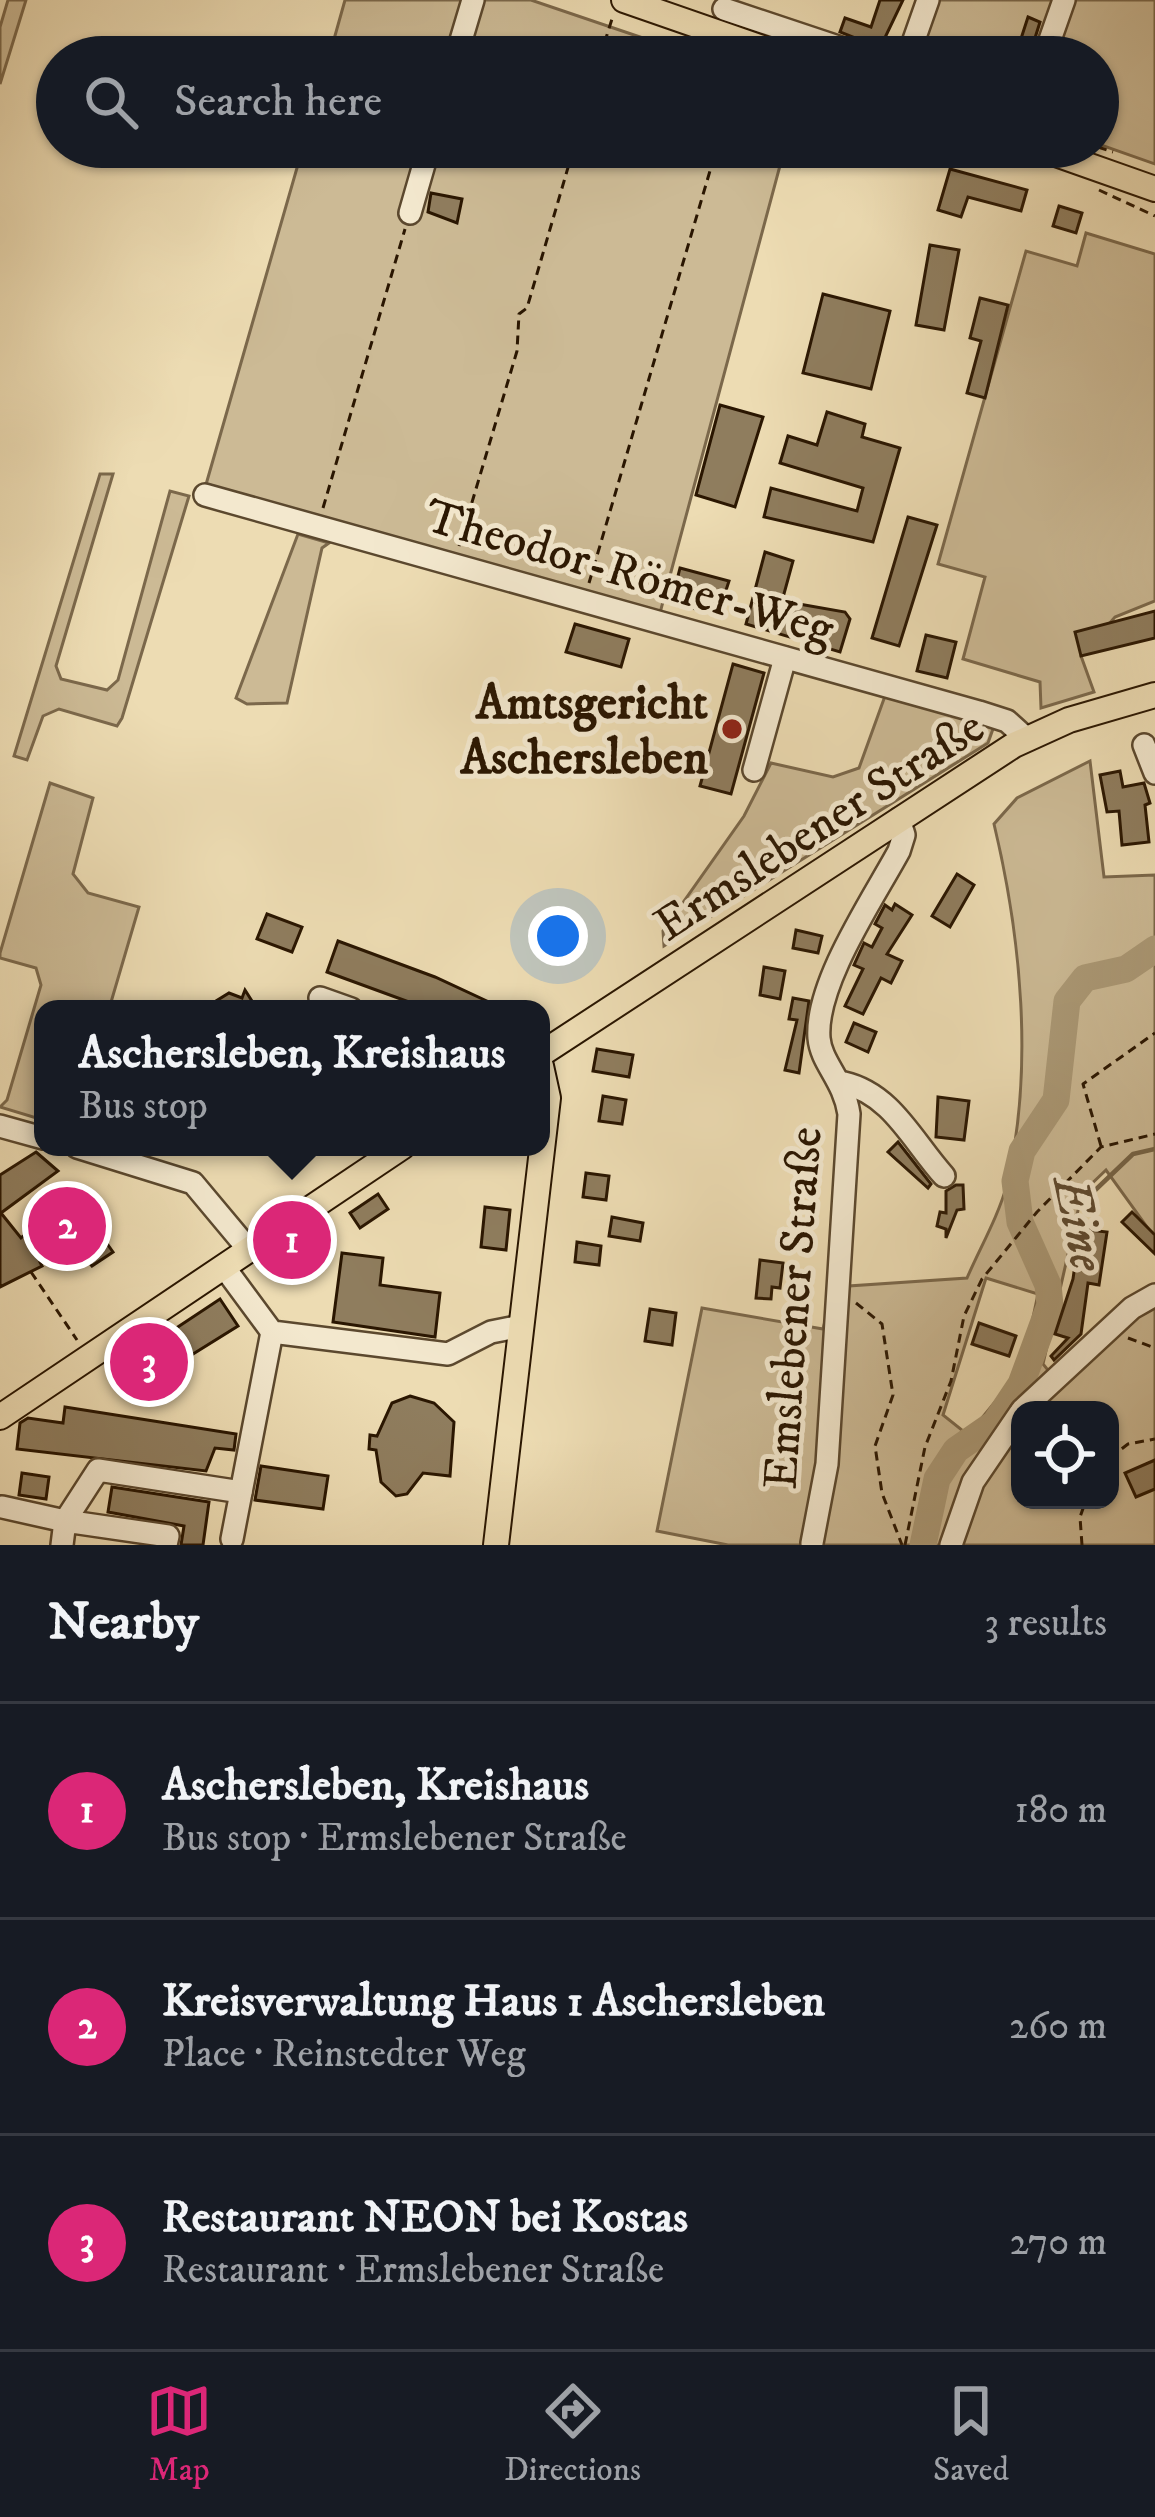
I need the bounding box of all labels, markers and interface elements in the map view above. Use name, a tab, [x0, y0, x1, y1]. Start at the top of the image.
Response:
search box	[36, 36, 1119, 168]
icon: search	[78, 69, 144, 135]
text: Search here	[174, 74, 382, 130]
street label: Theodor-Römer-Weg	[418, 487, 841, 661]
place label: Amtsgericht Aschersleben	[459, 674, 709, 789]
street label: Ermslebener Straße	[644, 698, 996, 955]
marker: Amtsgericht Aschersleben	[719, 716, 745, 742]
your location	[528, 906, 588, 966]
popup	[34, 1000, 550, 1156]
text: Aschersleben, Kreishaus	[79, 1026, 506, 1082]
text: Bus stop	[79, 1082, 207, 1131]
street label: Emslebener Straße	[751, 1125, 837, 1491]
water label: Eine	[1036, 1167, 1120, 1278]
pin: 2	[28, 1181, 106, 1271]
pin: 1	[253, 1195, 331, 1285]
pin: 3	[110, 1317, 188, 1407]
map controls	[1011, 1401, 1119, 1509]
button: locate	[1011, 1401, 1119, 1509]
text: Nearby	[48, 1591, 199, 1655]
text: 3 results	[984, 1599, 1107, 1648]
text: Aschersleben, Kreishaus	[162, 1758, 589, 1814]
text: 1	[80, 1786, 94, 1835]
text: 180 m	[1015, 1786, 1107, 1835]
text: Bus stop · Ermslebener Straße	[162, 1814, 627, 1863]
text: Kreisverwaltung Haus 1 Aschersleben	[162, 1974, 825, 2030]
text: 2	[77, 2002, 97, 2051]
text: 260 m	[1009, 2002, 1107, 2051]
text: Place · Reinstedter Weg	[162, 2030, 526, 2079]
text: Restaurant NEON bei Kostas	[162, 2190, 688, 2246]
text: 3	[80, 2218, 94, 2267]
text: 270 m	[1010, 2218, 1107, 2267]
text: Restaurant · Ermslebener Straße	[162, 2246, 664, 2295]
tab: Map	[146, 2378, 212, 2491]
tab: Directions	[504, 2378, 641, 2491]
tab: Saved	[933, 2378, 1009, 2491]

